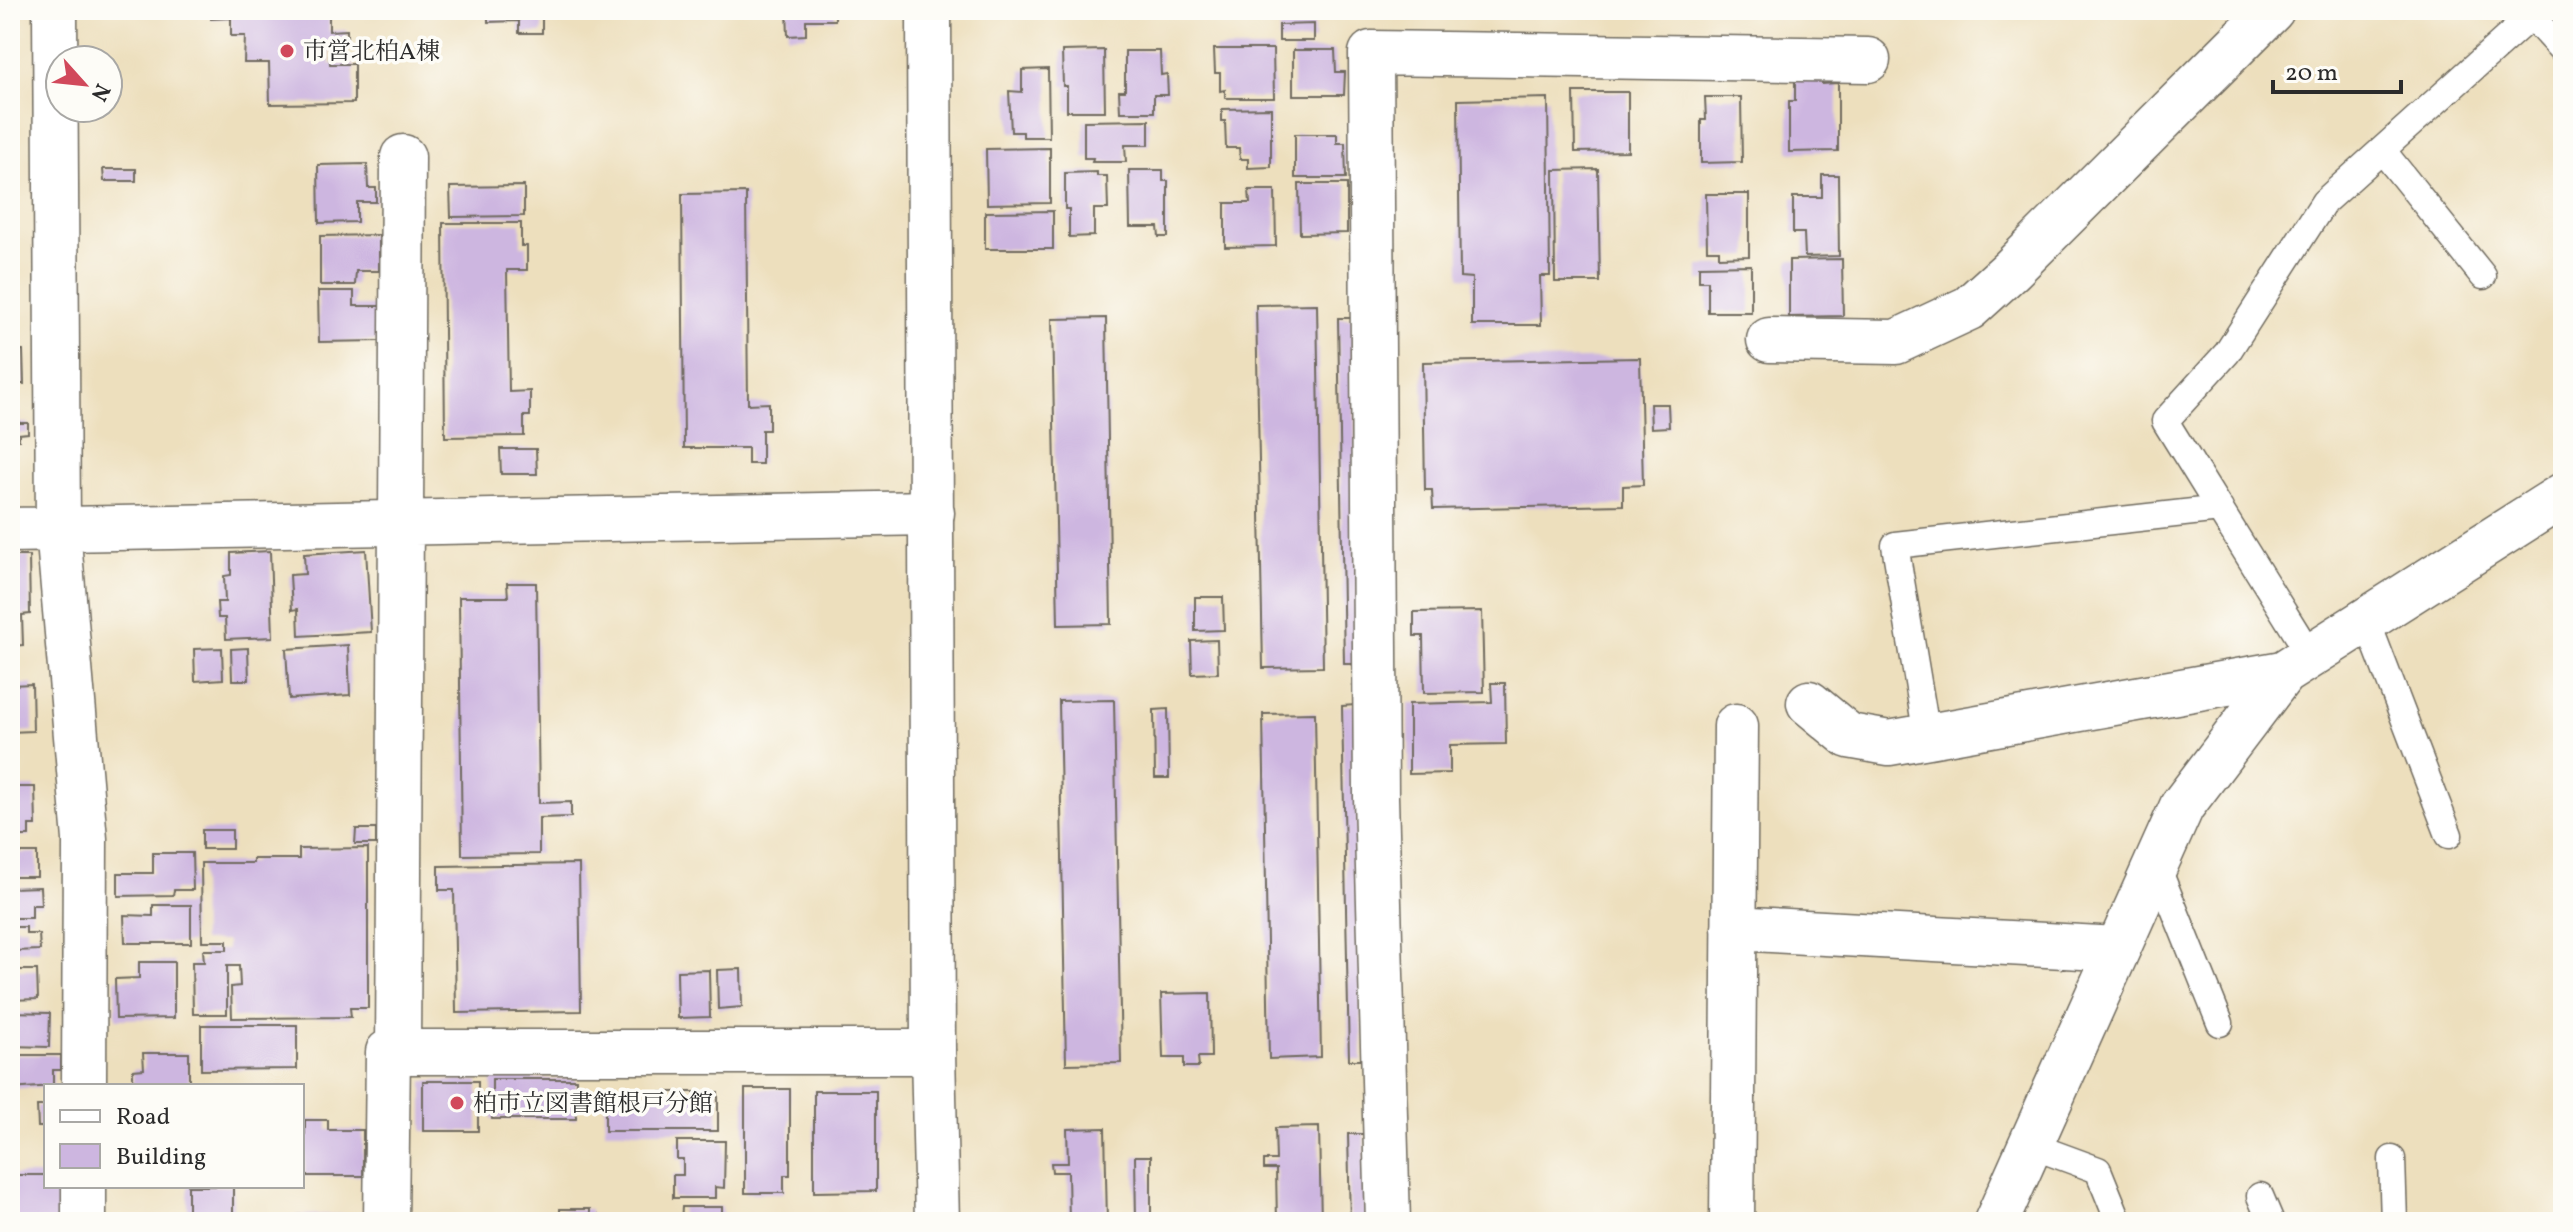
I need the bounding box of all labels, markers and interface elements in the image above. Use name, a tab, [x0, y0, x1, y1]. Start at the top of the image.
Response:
place label: 市営北柏A棟	[303, 36, 440, 70]
marker: 市営北柏A棟	[278, 42, 296, 60]
north arrow	[44, 44, 124, 124]
scale bar	[2273, 44, 2401, 94]
text: 20 m	[2285, 57, 2338, 91]
text: N	[82, 78, 117, 106]
legend	[44, 1084, 304, 1188]
place label: 柏市立図書館根戸分館	[473, 1088, 713, 1122]
marker: 柏市立図書館根戸分館	[448, 1094, 466, 1112]
text: Road	[116, 1101, 170, 1135]
text: Building	[116, 1141, 206, 1175]

